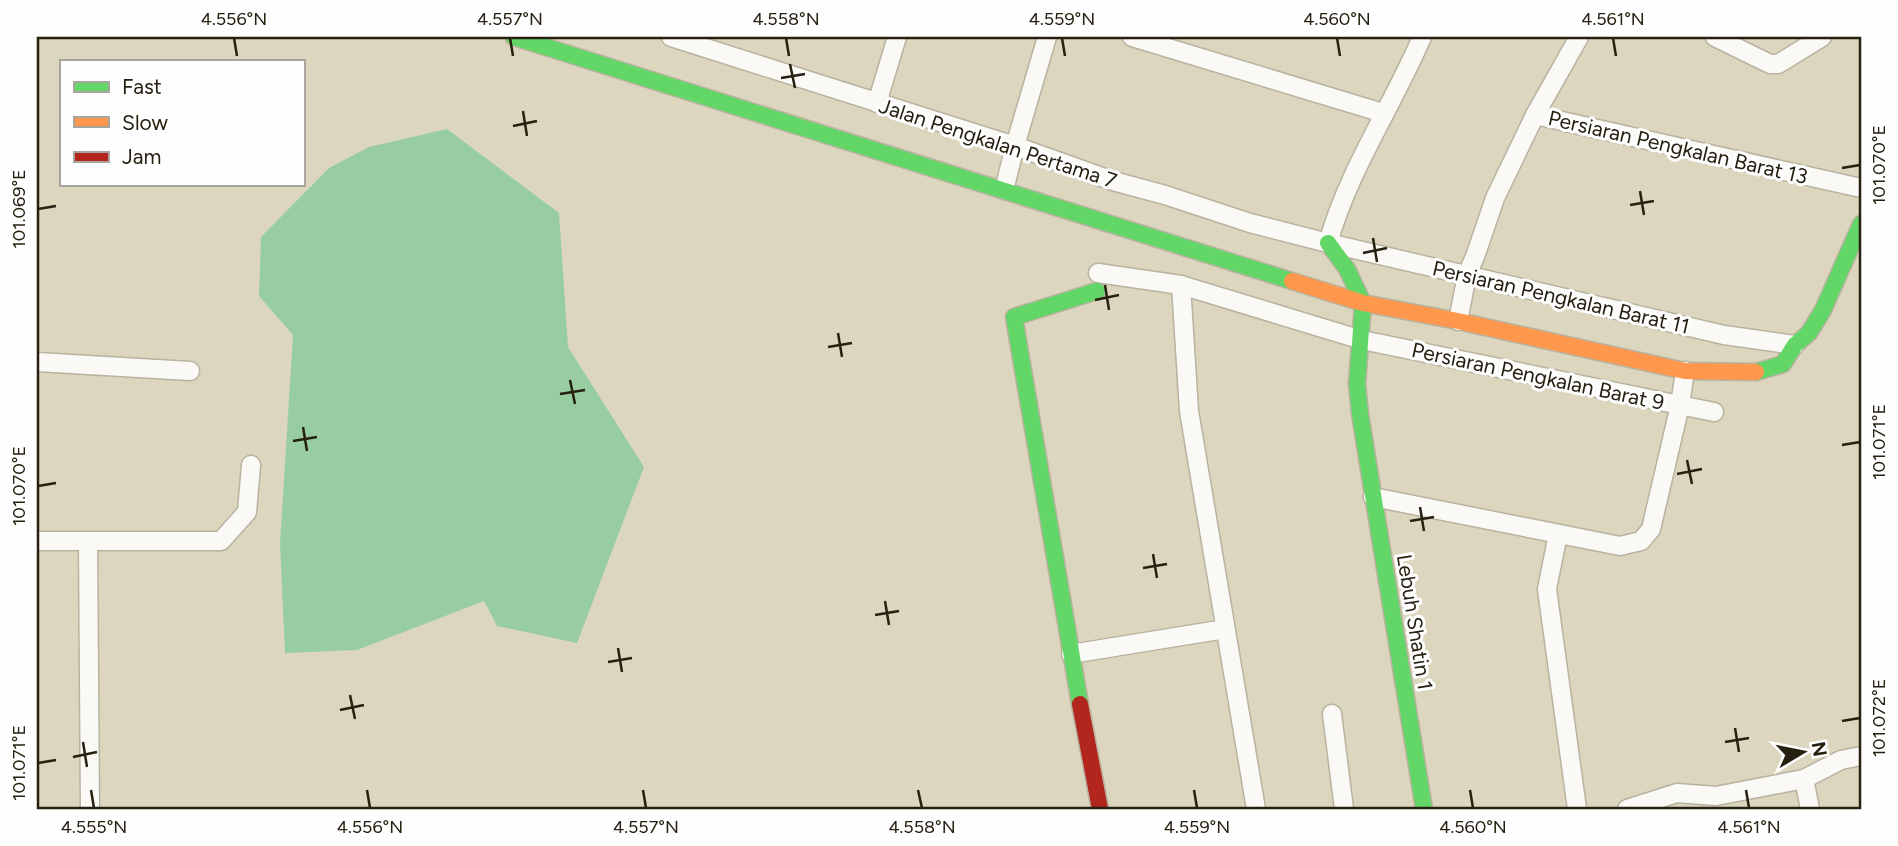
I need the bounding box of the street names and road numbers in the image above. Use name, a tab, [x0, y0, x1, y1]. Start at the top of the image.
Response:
street label: Jalan Pengkalan Pertama 7	[876, 93, 1120, 193]
street label: Persiaran Pengkalan Barat 13	[1546, 105, 1810, 189]
street label: Persiaran Pengkalan Barat 11	[1430, 255, 1692, 339]
street label: Persiaran Pengkalan Barat 9	[1410, 337, 1666, 415]
street label: Lebuh Shatin 1	[1392, 552, 1438, 692]

